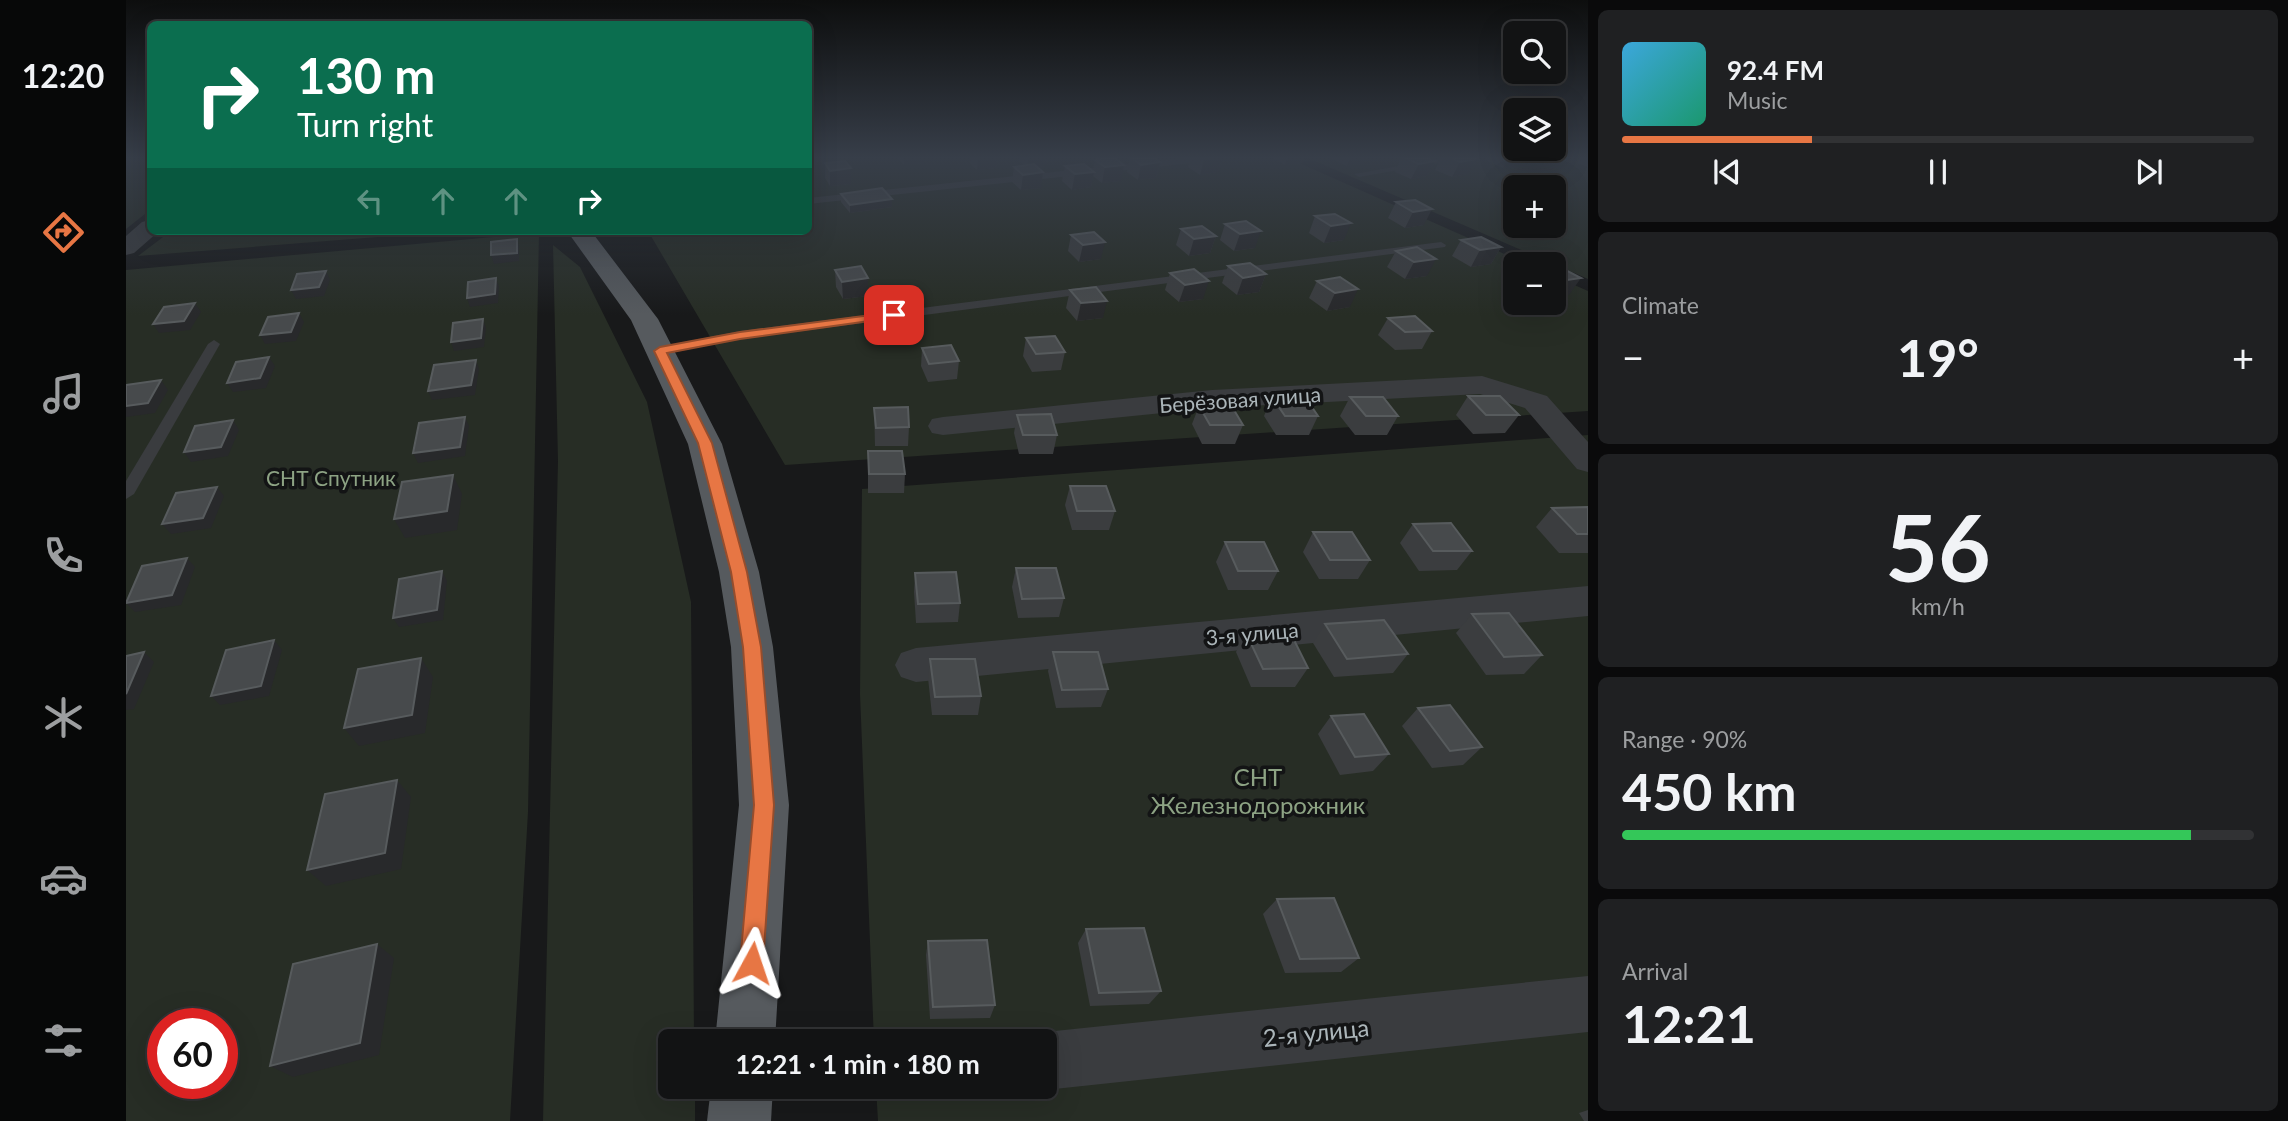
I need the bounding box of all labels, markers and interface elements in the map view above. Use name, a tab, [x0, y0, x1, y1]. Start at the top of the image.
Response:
map controls	[1503, 21, 1566, 315]
button: search	[1503, 21, 1566, 84]
text: 130 m	[297, 46, 435, 104]
icon: right	[182, 49, 273, 140]
text: 92.4 FM	[1727, 54, 1824, 86]
text: 12:20	[22, 56, 104, 95]
text: Music	[1727, 86, 1787, 114]
button: layers	[1503, 98, 1566, 161]
text: Turn right	[297, 105, 433, 144]
icon: previous	[1708, 153, 1746, 191]
icon: pause	[1919, 153, 1957, 191]
icon: next	[2130, 153, 2168, 191]
button: +	[1503, 175, 1566, 238]
icon: left	[351, 182, 389, 220]
icon: ahead	[424, 182, 462, 220]
icon: ahead	[497, 182, 535, 220]
icon: right	[570, 182, 608, 220]
icon: directions	[39, 208, 88, 257]
button: −	[1503, 252, 1566, 315]
pin	[864, 285, 924, 345]
text: Climate	[1622, 291, 1699, 319]
icon: arrive	[875, 296, 913, 334]
text: 19°	[1897, 326, 1979, 388]
text: −	[1622, 334, 1644, 380]
text: +	[2232, 334, 2254, 380]
icon: music	[39, 369, 88, 418]
street label: Берёзовая улица	[1158, 381, 1322, 417]
park label: СНТ Спутник	[266, 465, 396, 490]
text: 56	[1885, 492, 1991, 601]
icon: phone	[39, 531, 88, 580]
text: km/h	[1911, 592, 1965, 620]
street label: 3-я улица	[1205, 616, 1299, 650]
icon: climate	[39, 693, 88, 742]
text: Range · 90%	[1622, 725, 1747, 753]
text: 450 km	[1622, 760, 1796, 822]
park label: СНТ Железнодорожник	[1151, 762, 1366, 819]
icon: car	[39, 854, 88, 903]
position arrow	[715, 926, 789, 1000]
text: Arrival	[1622, 957, 1688, 985]
text: 12:21	[1622, 992, 1756, 1054]
speed limit sign: 60	[147, 1008, 238, 1099]
street label: 2-я улица	[1262, 1012, 1370, 1052]
icon: filters	[39, 1016, 88, 1065]
text: 12:21 · 1 min · 180 m	[735, 1048, 980, 1080]

